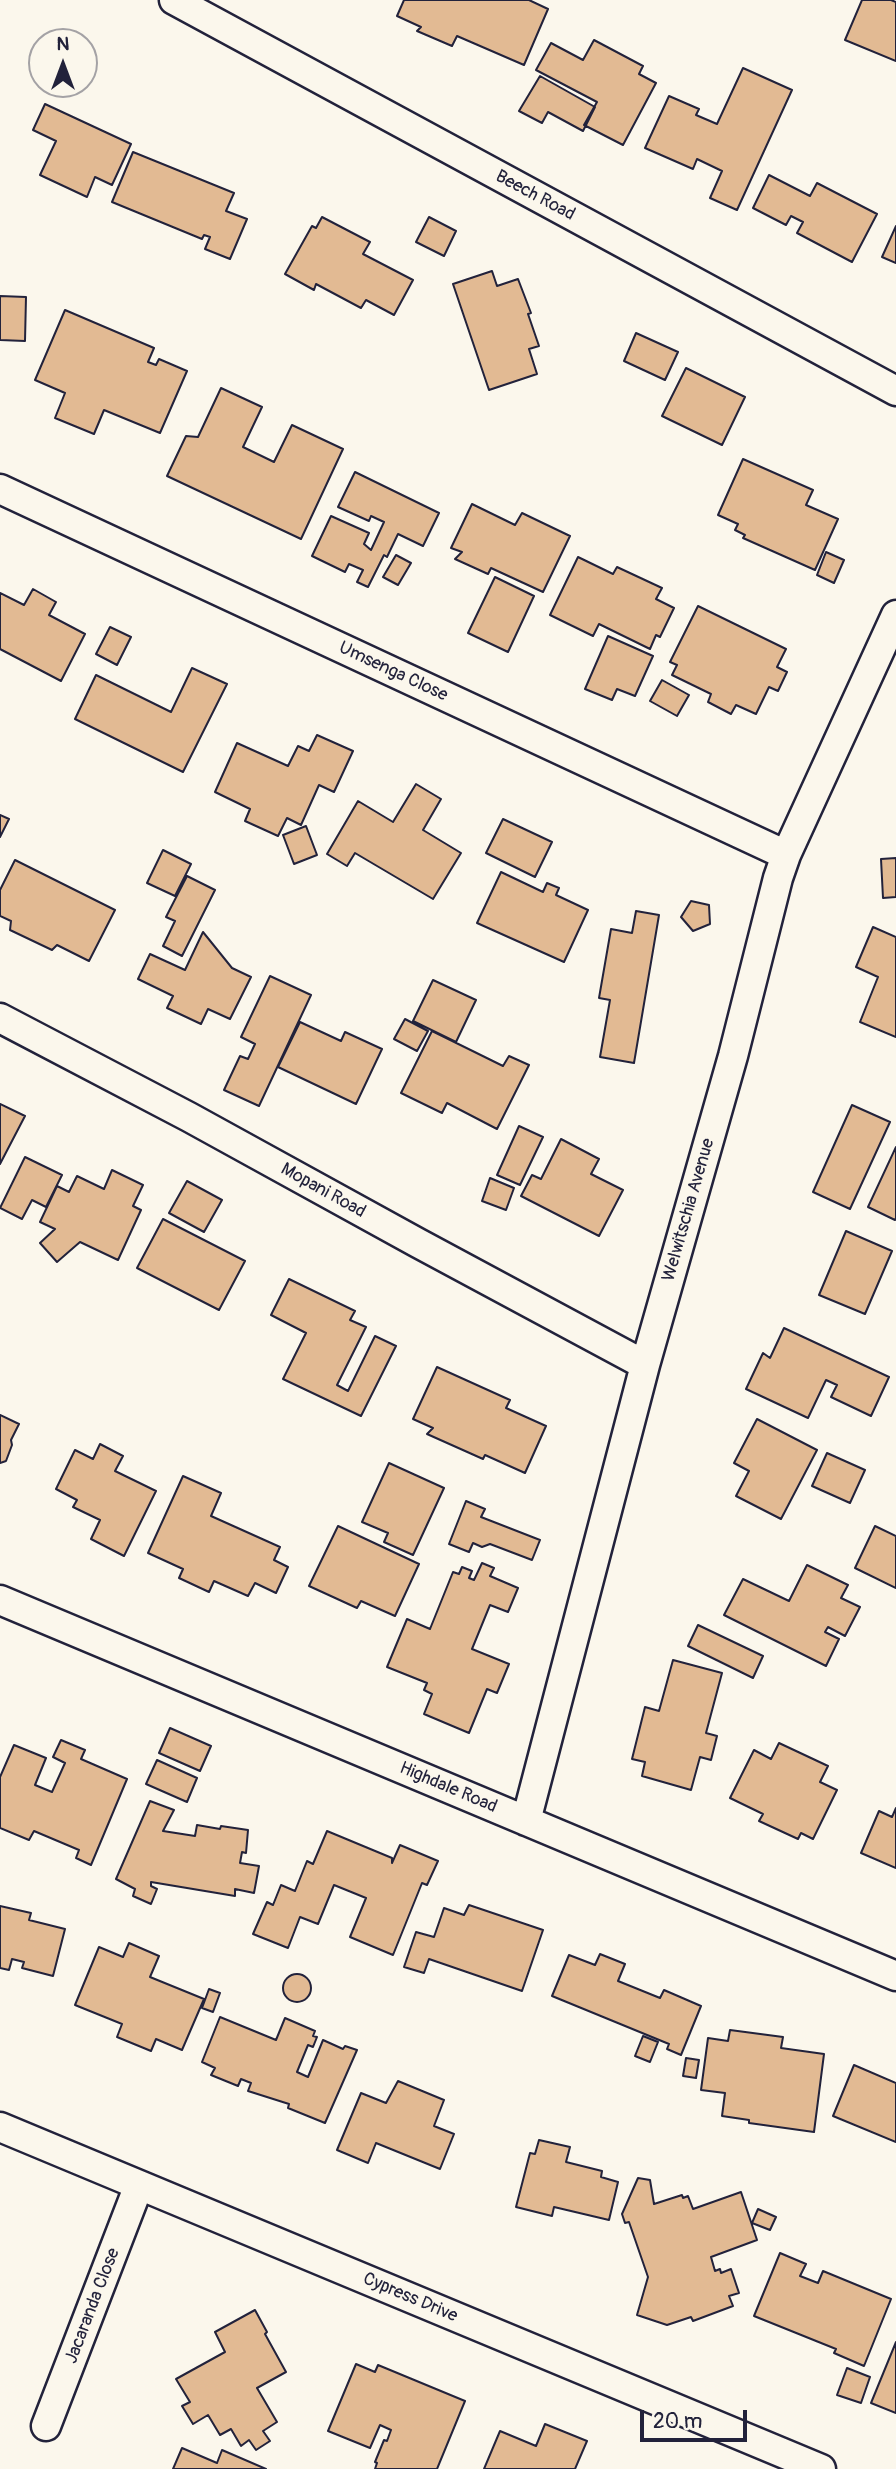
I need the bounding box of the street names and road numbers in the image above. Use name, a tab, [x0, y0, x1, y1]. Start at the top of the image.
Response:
street label: Beech Road	[492, 166, 578, 226]
street label: Umsenga Close	[335, 637, 451, 707]
street label: Welwitschia Avenue	[658, 1136, 720, 1284]
street label: Mopani Road	[277, 1159, 369, 1223]
street label: Highdale Road	[396, 1758, 500, 1818]
street label: Jacaranda Close	[61, 2245, 125, 2367]
street label: Cypress Drive	[359, 2268, 461, 2328]

